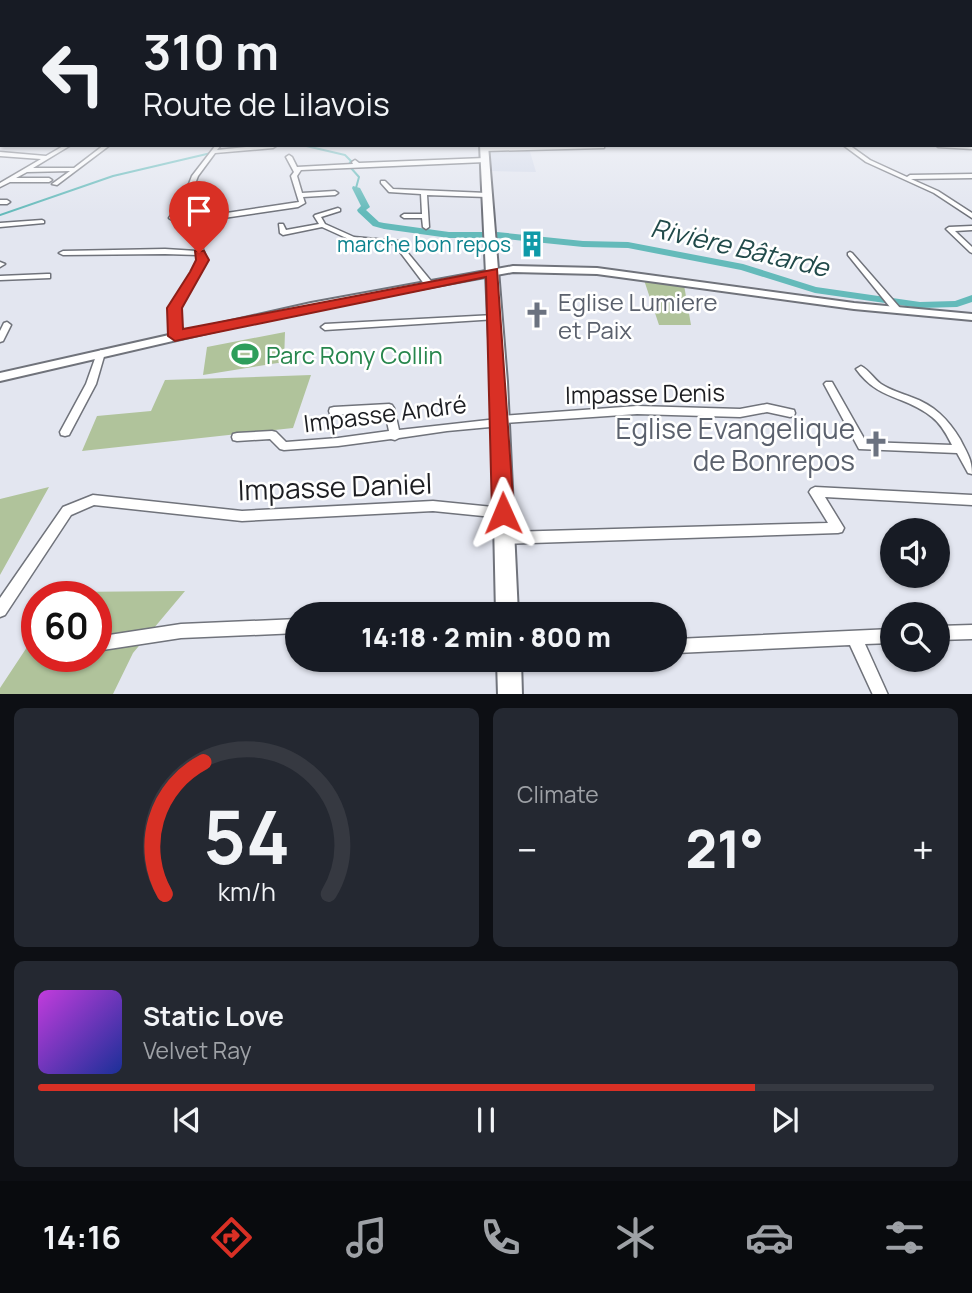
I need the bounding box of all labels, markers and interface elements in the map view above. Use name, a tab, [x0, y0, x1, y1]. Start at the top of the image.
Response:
text: 310 m	[143, 18, 279, 85]
icon: left	[28, 28, 119, 119]
text: Route de Lilavois	[143, 82, 390, 126]
pin	[169, 181, 229, 253]
icon: arrive	[180, 192, 218, 230]
water label: Rivière Bâtarde	[648, 209, 834, 285]
building icon: marche bon repos	[517, 229, 547, 259]
place label: marche bon repos	[337, 230, 511, 258]
place label: Eglise Lumiere et Paix	[558, 285, 717, 346]
church icon: Eglise Lumiere et Paix	[522, 300, 552, 330]
place label: Parc Rony Collin	[266, 338, 443, 371]
sports icon: Parc Rony Collin	[230, 339, 260, 369]
street label: Impasse Denis	[565, 375, 725, 411]
street label: Impasse André	[302, 387, 468, 439]
place label: Eglise Evangelique de Bonrepos	[616, 409, 855, 479]
church icon: Eglise Evangelique de Bonrepos	[861, 429, 891, 459]
street label: Impasse Daniel	[237, 464, 433, 508]
position arrow	[466, 476, 540, 550]
map controls	[880, 518, 950, 672]
button: sound	[880, 518, 950, 588]
speed limit sign: 60	[21, 581, 112, 672]
button: search	[880, 602, 950, 672]
text: 14:18 · 2 min · 800 m	[361, 619, 611, 655]
text: Climate	[517, 778, 599, 810]
text: 54	[203, 786, 290, 886]
text: 21°	[686, 813, 764, 884]
text: −	[517, 823, 538, 875]
text: +	[912, 823, 934, 875]
text: km/h	[217, 873, 276, 908]
text: Static Love	[143, 998, 284, 1034]
text: Velvet Ray	[143, 1034, 252, 1066]
icon: previous	[168, 1101, 206, 1139]
icon: pause	[467, 1101, 505, 1139]
icon: next	[766, 1101, 804, 1139]
icon: directions	[207, 1213, 256, 1262]
icon: music	[342, 1213, 391, 1262]
icon: phone	[476, 1213, 525, 1262]
icon: climate	[611, 1213, 660, 1262]
icon: car	[745, 1213, 794, 1262]
icon: filters	[880, 1213, 929, 1262]
text: 14:16	[43, 1215, 121, 1259]

